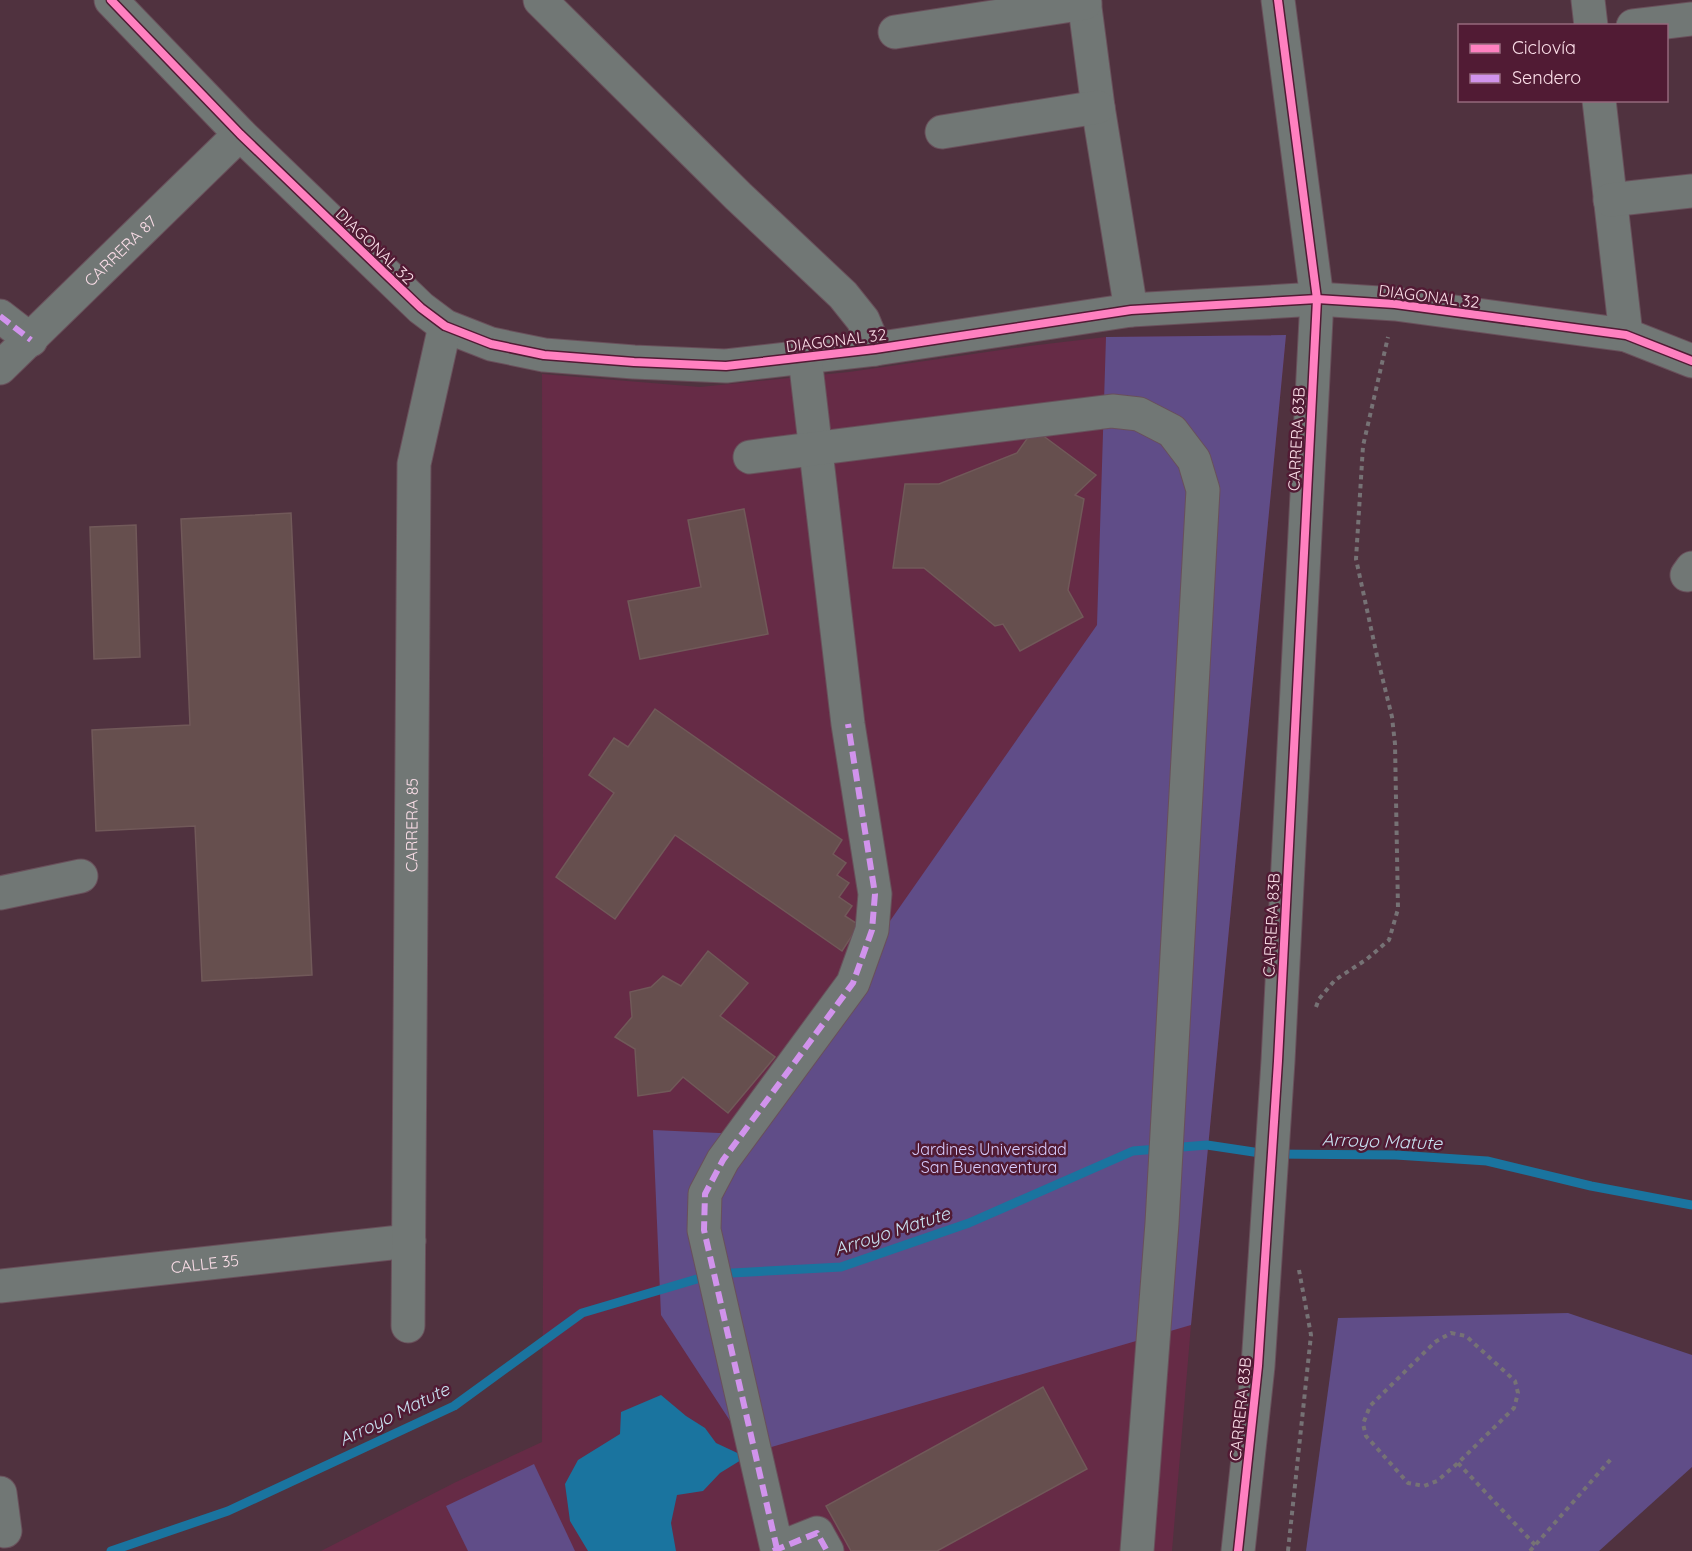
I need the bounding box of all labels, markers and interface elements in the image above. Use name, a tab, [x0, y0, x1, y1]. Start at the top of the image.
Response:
legend	[1458, 24, 1668, 102]
text: Ciclovía	[1512, 36, 1576, 59]
text: Sendero	[1512, 66, 1581, 89]
street label: DIAGONAL 32	[332, 204, 418, 288]
street label: CARRERA 87	[80, 211, 161, 290]
street label: DIAGONAL 32	[1378, 280, 1481, 312]
street label: DIAGONAL 32	[785, 324, 888, 356]
street label: CARRERA 83B	[1283, 386, 1309, 492]
street label: CARRERA 85	[401, 778, 422, 872]
street label: CARRERA 83B	[1258, 872, 1284, 978]
water label: Arroyo Matute	[1322, 1127, 1443, 1155]
park label: Jardines Universidad San Buenaventura	[911, 1139, 1067, 1177]
water label: Arroyo Matute	[831, 1201, 954, 1261]
street label: CALLE 35	[170, 1250, 240, 1277]
street label: CARRERA 83B	[1225, 1356, 1255, 1462]
water label: Arroyo Matute	[335, 1377, 454, 1451]

